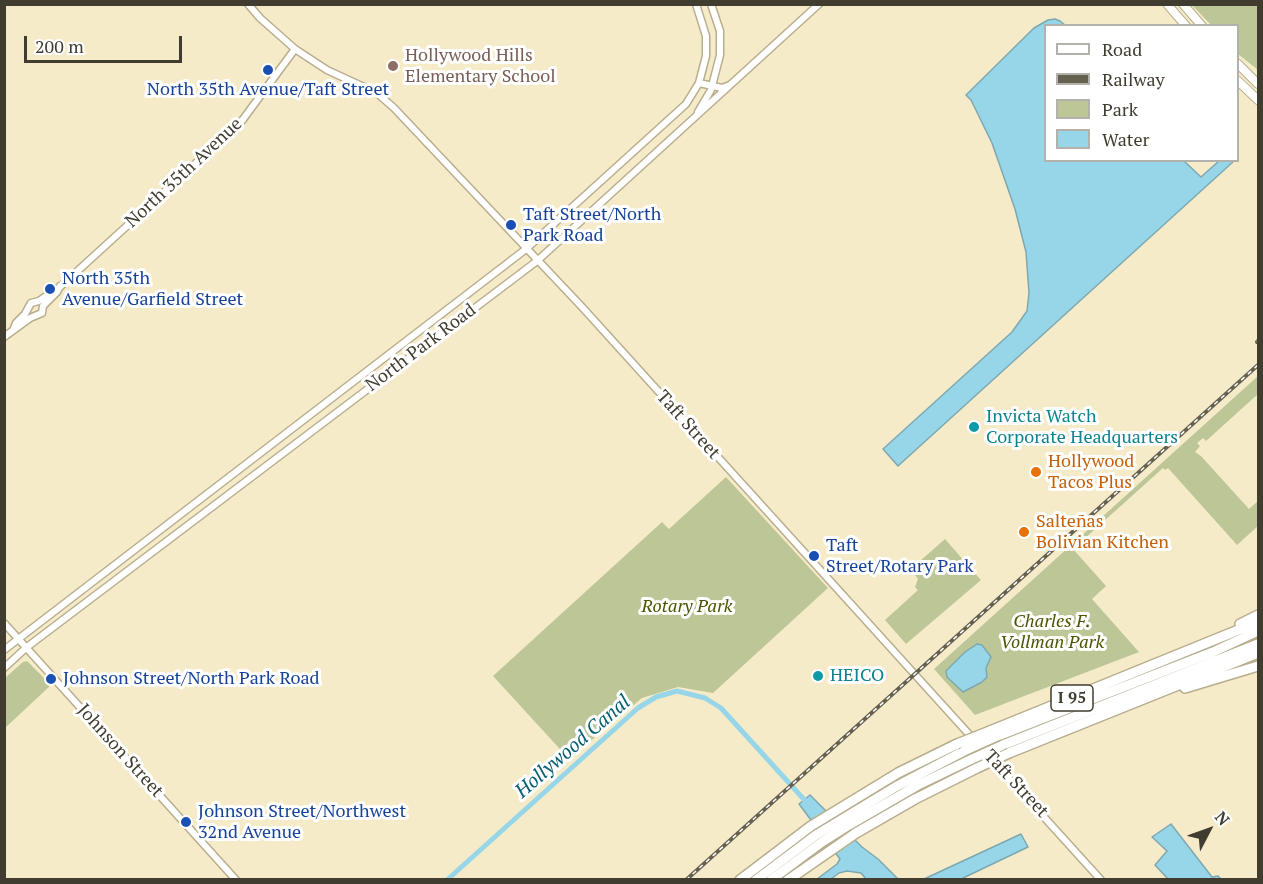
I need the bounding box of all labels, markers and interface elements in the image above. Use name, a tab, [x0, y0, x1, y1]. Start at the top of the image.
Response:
scale bar	[27, 24, 184, 62]
legend	[1044, 24, 1239, 162]
text: 200 m	[35, 34, 84, 58]
text: Road	[1102, 37, 1142, 61]
place label: Hollywood Hills Elementary School	[405, 45, 556, 88]
marker: Hollywood Hills Elementary School	[386, 59, 400, 73]
marker: North 35th Avenue/Taft Street	[261, 63, 275, 77]
text: Railway	[1102, 67, 1165, 91]
place label: North 35th Avenue/Taft Street	[147, 79, 389, 101]
text: Park	[1102, 97, 1138, 121]
street label: North 35th Avenue	[121, 113, 247, 233]
text: Water	[1102, 127, 1149, 151]
place label: Taft Street/North Park Road	[523, 204, 661, 246]
marker: Taft Street/North Park Road	[504, 218, 518, 232]
place label: North 35th Avenue/Garfield Street	[62, 268, 243, 310]
marker: North 35th Avenue/Garfield Street	[43, 282, 57, 296]
street label: North Park Road	[362, 300, 480, 396]
street label: Taft Street	[652, 386, 724, 464]
place label: Invicta Watch Corporate Headquarters	[986, 406, 1178, 448]
marker: Invicta Watch Corporate Headquarters	[967, 420, 981, 434]
place label: Hollywood Tacos Plus	[1048, 451, 1134, 494]
marker: Hollywood Tacos Plus	[1029, 465, 1043, 479]
place label: Salteñas Bolivian Kitchen	[1036, 511, 1169, 554]
marker: Salteñas Bolivian Kitchen	[1017, 525, 1031, 539]
place label: Taft Street/Rotary Park	[826, 535, 974, 578]
marker: Taft Street/Rotary Park	[807, 549, 821, 563]
park label: Rotary Park	[642, 596, 732, 618]
park label: Charles F. Vollman Park	[1000, 611, 1104, 654]
place label: HEICO	[830, 665, 884, 687]
place label: Johnson Street/North Park Road	[63, 668, 320, 690]
marker: HEICO	[811, 669, 825, 683]
marker: Johnson Street/North Park Road	[44, 672, 58, 686]
road number: I 95	[1051, 685, 1093, 711]
water label: Hollywood Canal	[511, 690, 635, 804]
street label: Johnson Street	[72, 700, 168, 802]
street label: Taft Street	[979, 746, 1053, 822]
north arrow	[1179, 800, 1239, 860]
place label: Johnson Street/Northwest 32nd Avenue	[198, 801, 406, 844]
text: N	[1210, 806, 1235, 830]
marker: Johnson Street/Northwest 32nd Avenue	[179, 815, 193, 829]

